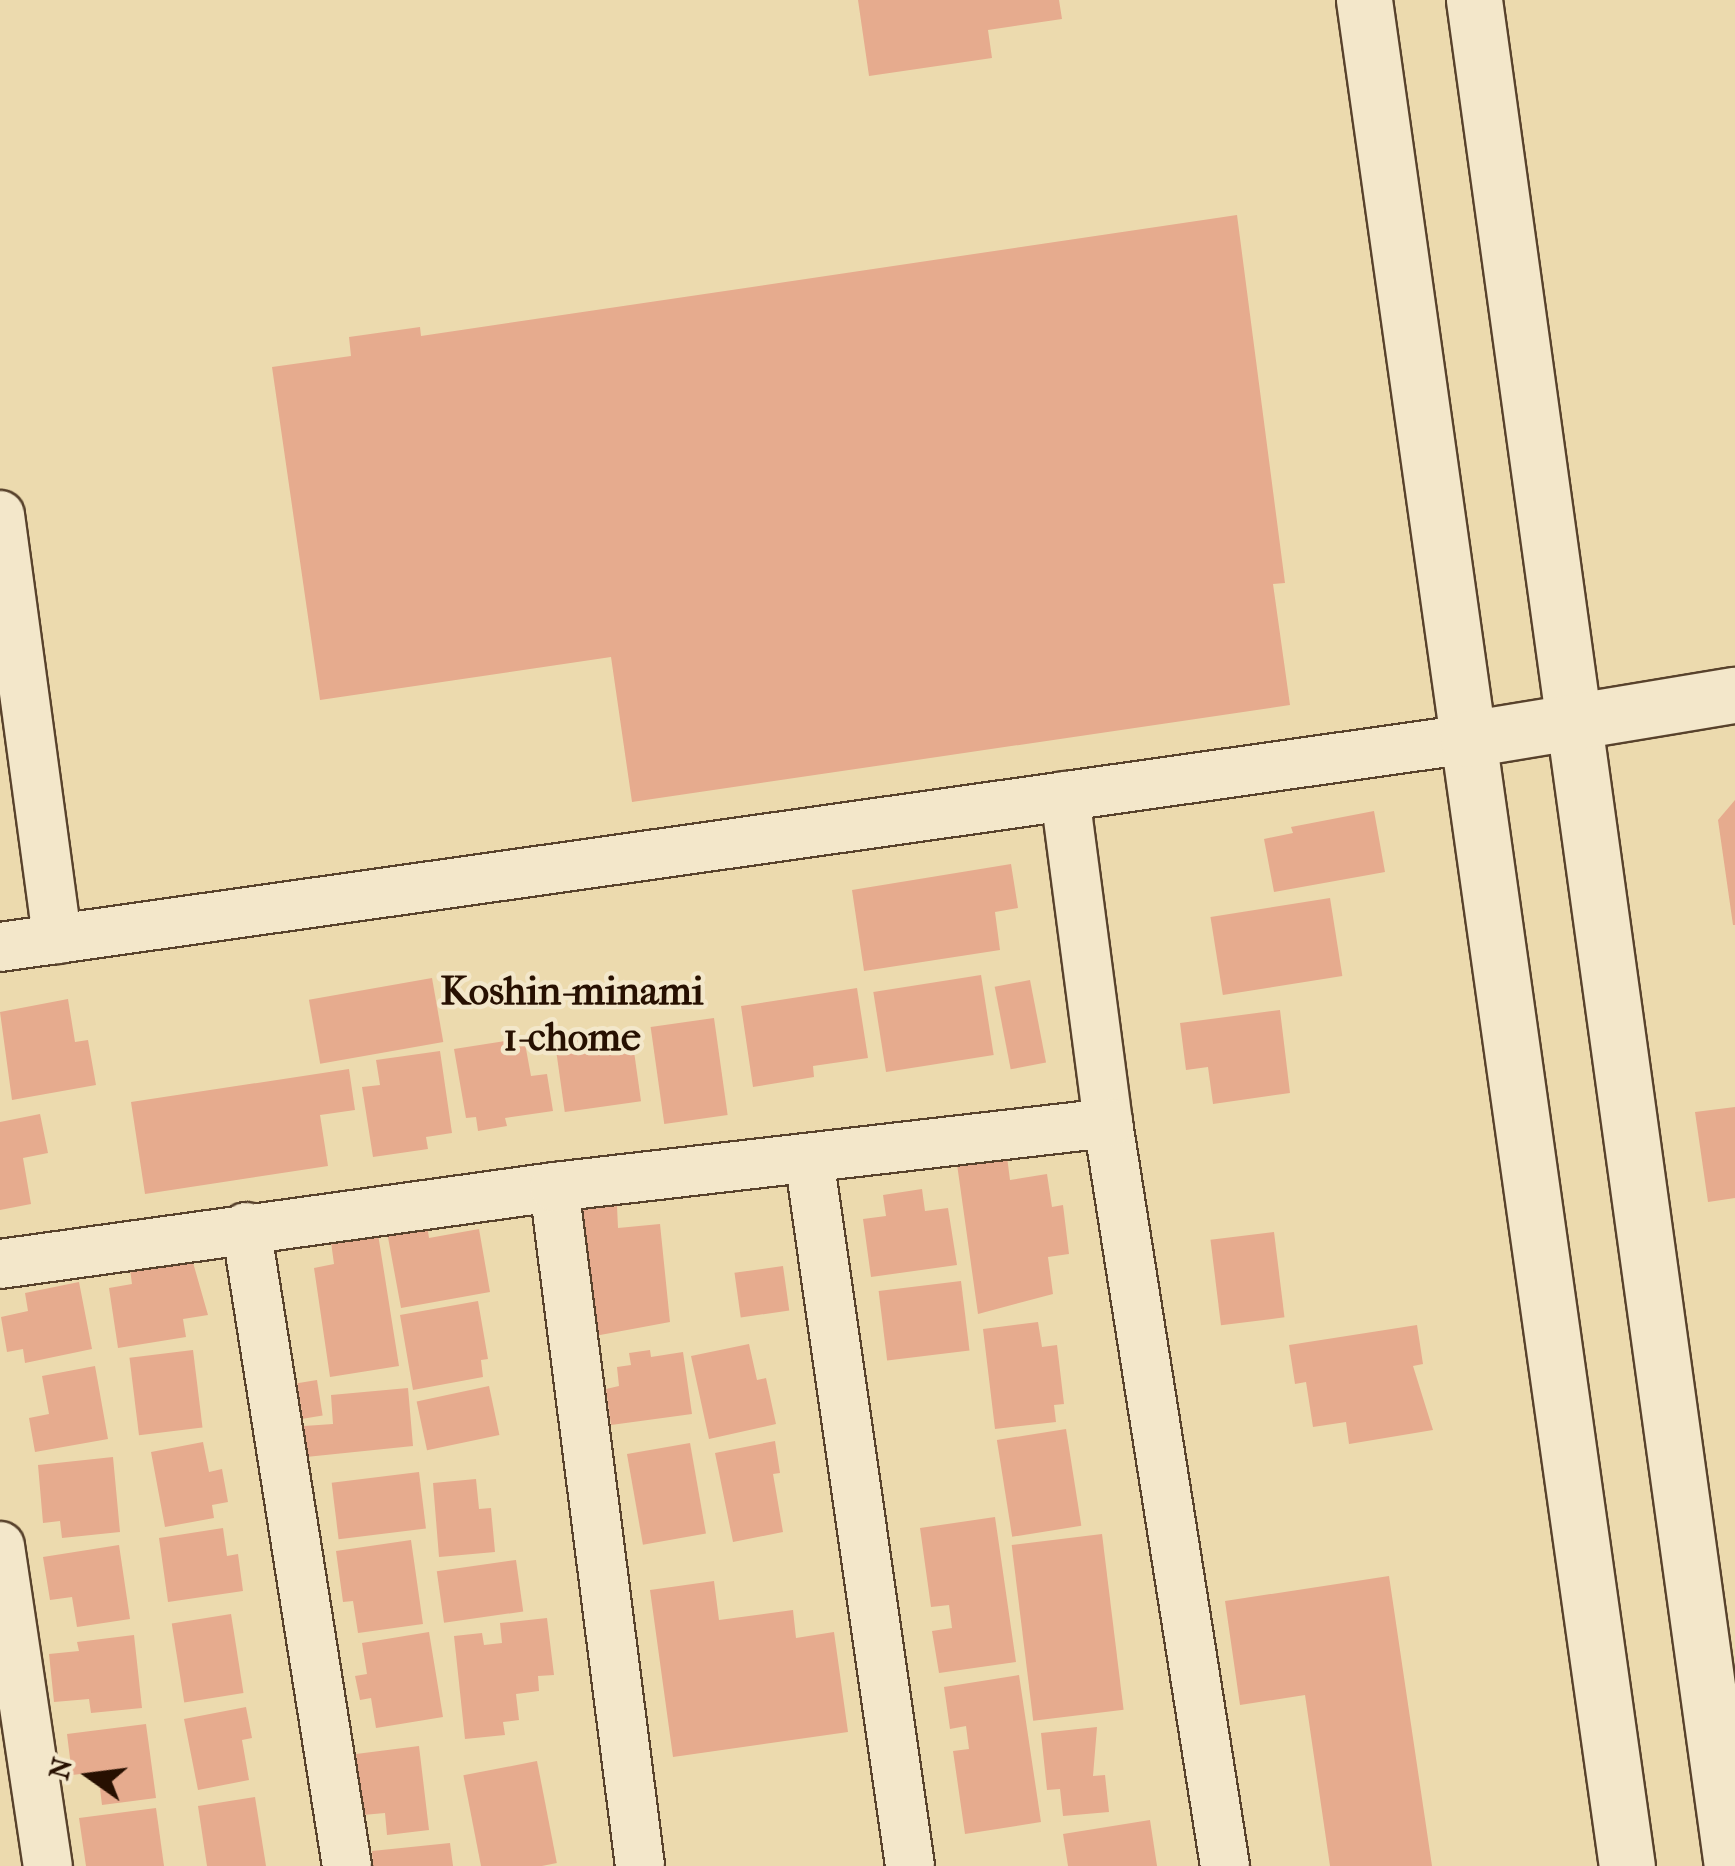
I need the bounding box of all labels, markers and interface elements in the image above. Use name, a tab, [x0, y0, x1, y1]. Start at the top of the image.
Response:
district label: Koshin-minami 1-chome	[440, 967, 704, 1061]
north arrow	[40, 1726, 140, 1826]
text: N	[42, 1754, 79, 1783]

